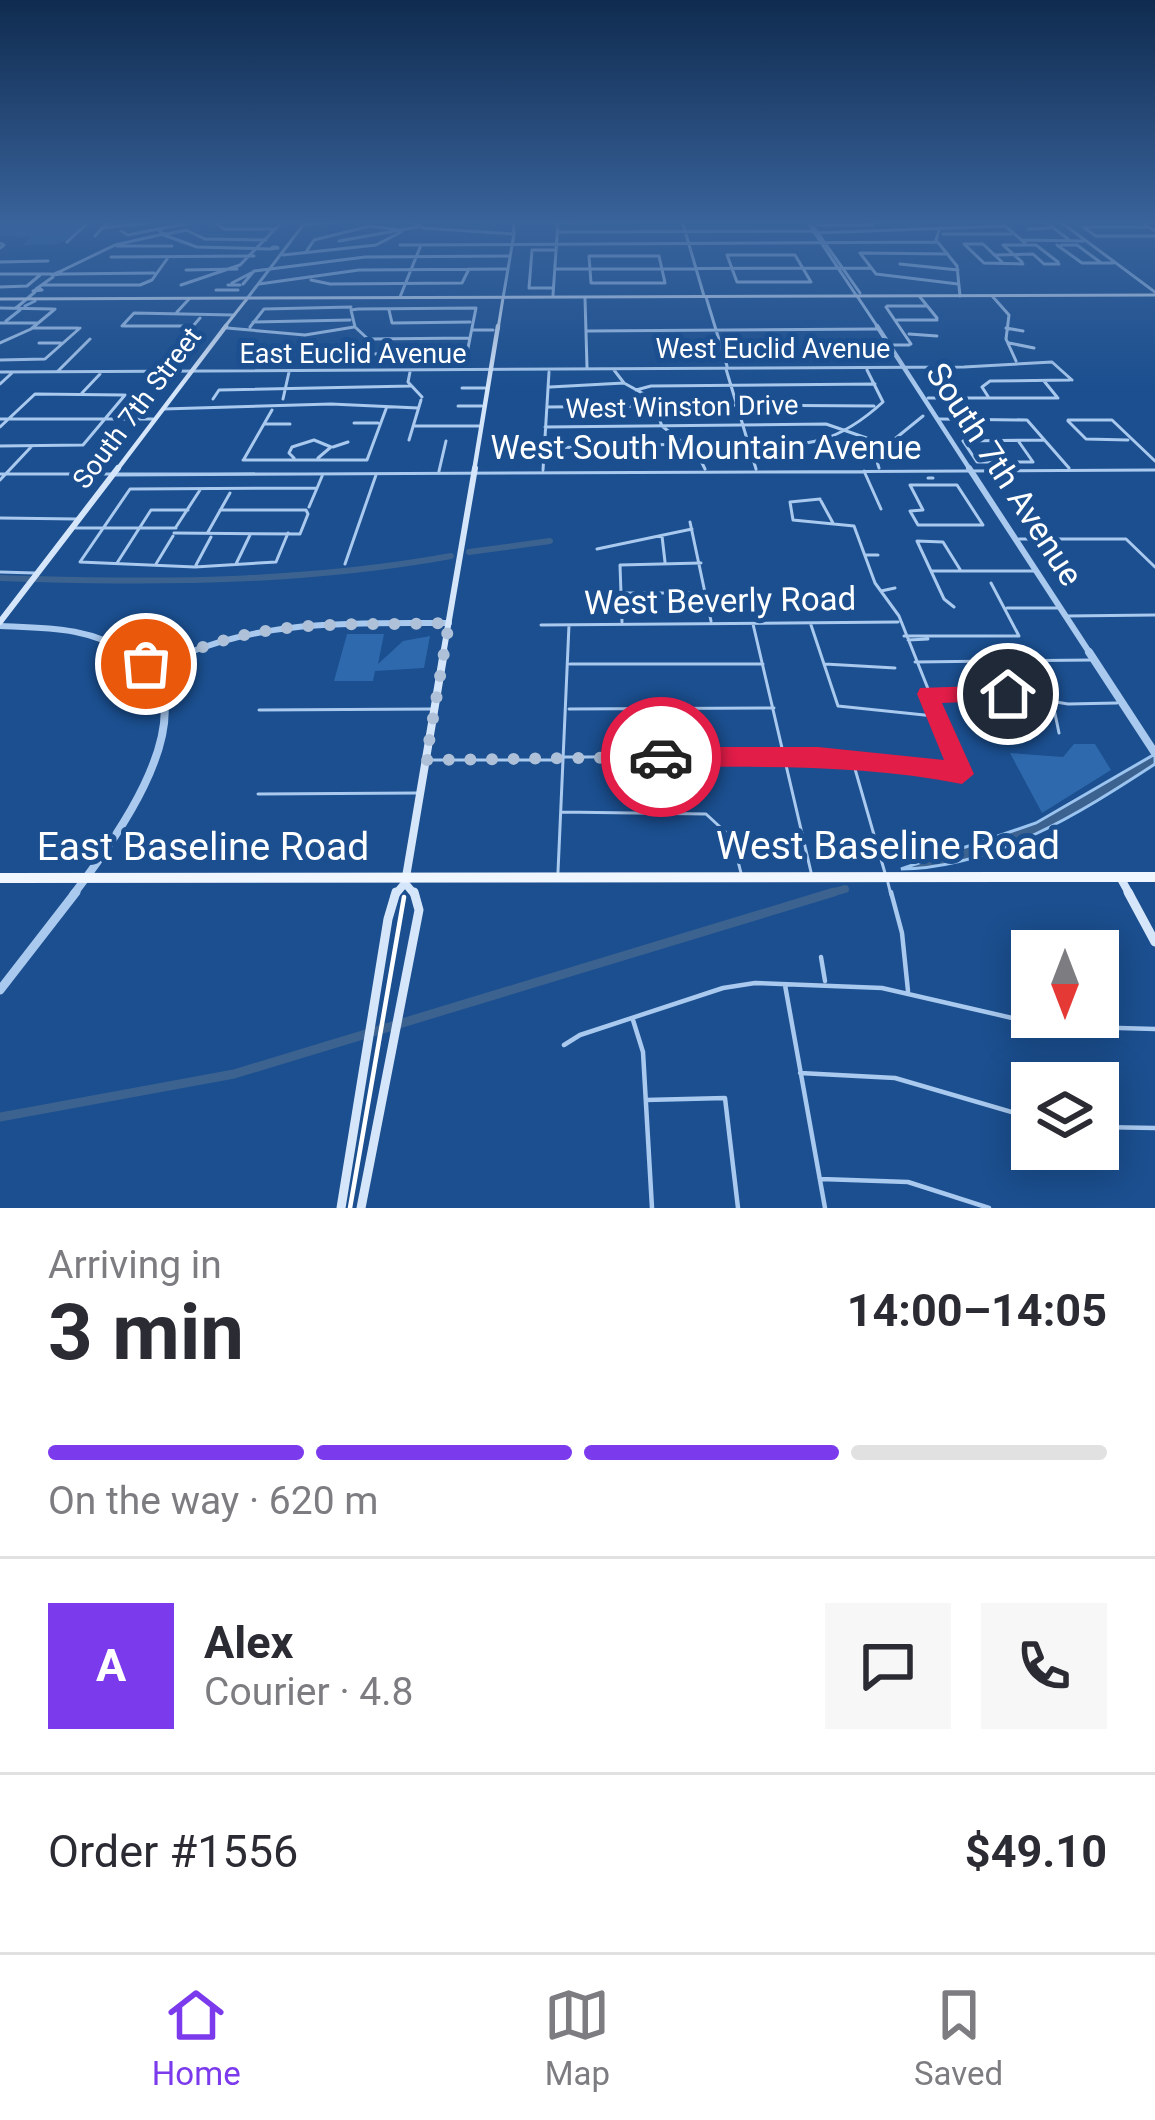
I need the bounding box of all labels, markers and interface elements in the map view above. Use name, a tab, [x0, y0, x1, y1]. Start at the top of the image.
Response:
street label: South 7th Street	[66, 321, 208, 495]
street label: West Euclid Avenue	[656, 333, 890, 365]
street label: East Euclid Avenue	[240, 338, 466, 370]
street label: South 7th Avenue	[918, 356, 1091, 593]
street label: West Winston Drive	[565, 389, 799, 425]
street label: West South Mountain Avenue	[490, 428, 922, 467]
street label: West Beverly Road	[584, 579, 856, 622]
pin	[95, 613, 197, 715]
icon: bag	[113, 631, 179, 697]
pin	[957, 643, 1059, 745]
icon: home	[975, 661, 1041, 727]
courier	[601, 697, 721, 817]
icon: car	[628, 724, 694, 790]
street label: West Baseline Road	[716, 823, 1060, 869]
street label: East Baseline Road	[37, 824, 369, 870]
north arrow	[1011, 930, 1119, 1038]
map controls	[1011, 930, 1119, 1170]
button: layers	[1011, 1062, 1119, 1170]
text: Arriving in	[48, 1242, 222, 1288]
text: 14:00–14:05	[847, 1284, 1107, 1337]
text: 3 min	[48, 1287, 244, 1378]
text: On the way · 620 m	[48, 1478, 379, 1524]
button: chat	[825, 1603, 951, 1729]
button: phone	[981, 1603, 1107, 1729]
text: Alex	[204, 1616, 293, 1669]
text: A	[96, 1639, 126, 1692]
text: Courier · 4.8	[204, 1669, 413, 1715]
text: Order #1556	[48, 1825, 298, 1878]
text: $49.10	[965, 1825, 1107, 1878]
tab: Home	[152, 1982, 241, 2093]
tab: Map	[544, 1982, 610, 2093]
tab: Saved	[914, 1982, 1003, 2093]

